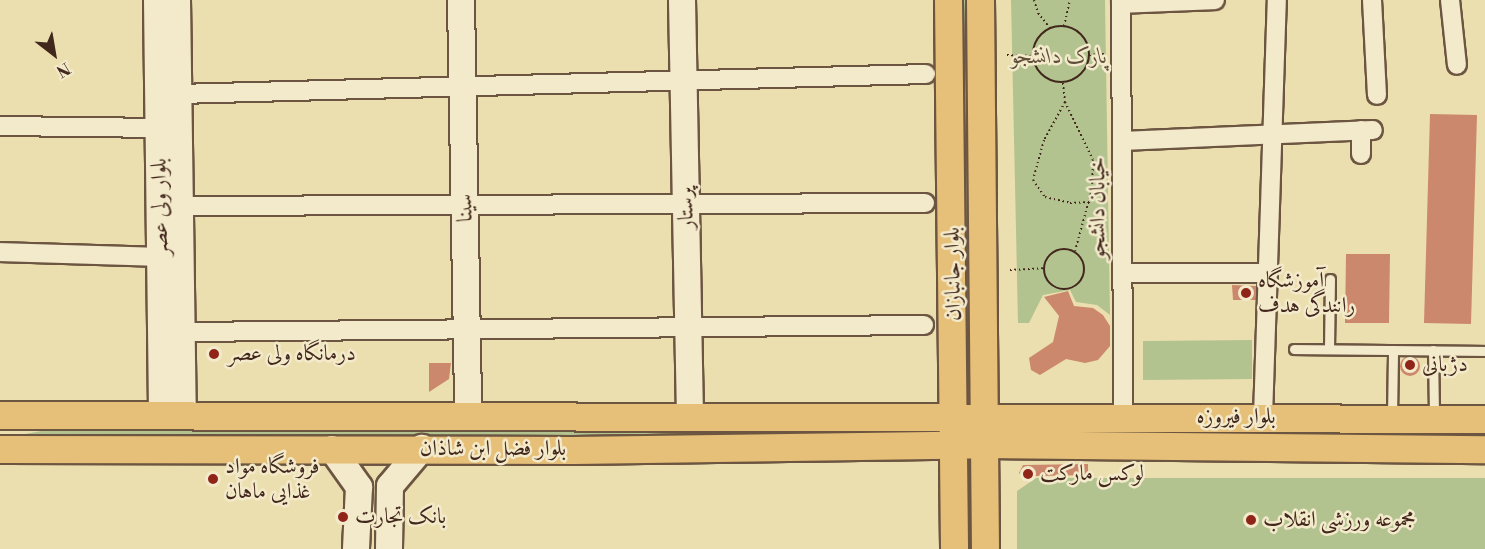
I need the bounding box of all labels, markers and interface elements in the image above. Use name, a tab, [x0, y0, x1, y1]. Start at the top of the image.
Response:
north arrow	[24, 24, 84, 84]
park label: پارک دانشجو	[1010, 44, 1108, 70]
text: N	[53, 58, 74, 81]
street label: خیابان دانشجو	[1085, 157, 1111, 259]
street label: بلوار ولی عصر	[146, 158, 174, 256]
street label: پرستار	[672, 187, 700, 229]
street label: سینا	[452, 194, 478, 222]
street label: بلوار جانبازان	[939, 227, 967, 321]
place label: آموزشگاه رانندگی هدف	[1258, 267, 1355, 318]
marker: آموزشگاه رانندگی هدف	[1239, 286, 1253, 300]
place label: درمانگاه ولی عصر	[228, 341, 356, 367]
marker: درمانگاه ولی عصر	[205, 345, 223, 363]
place label: دژبانی	[1422, 352, 1468, 378]
marker: دژبانی	[1403, 358, 1417, 372]
street label: بلوار فیروزه	[1196, 404, 1276, 430]
street label: بلوار فضل ابن شاذان	[420, 436, 566, 462]
place label: فروشگاه مواد غذایی ماهان	[225, 453, 320, 505]
place label: لوکس مارکت	[1040, 461, 1144, 487]
marker: لوکس مارکت	[1021, 467, 1035, 481]
marker: فروشگاه مواد غذایی ماهان	[206, 472, 220, 486]
place label: بانک تجارت	[355, 504, 446, 530]
place label: مجموعه ورزشی انقلاب	[1263, 507, 1415, 533]
marker: بانک تجارت	[336, 510, 350, 524]
marker: مجموعه ورزشی انقلاب	[1244, 513, 1258, 527]

